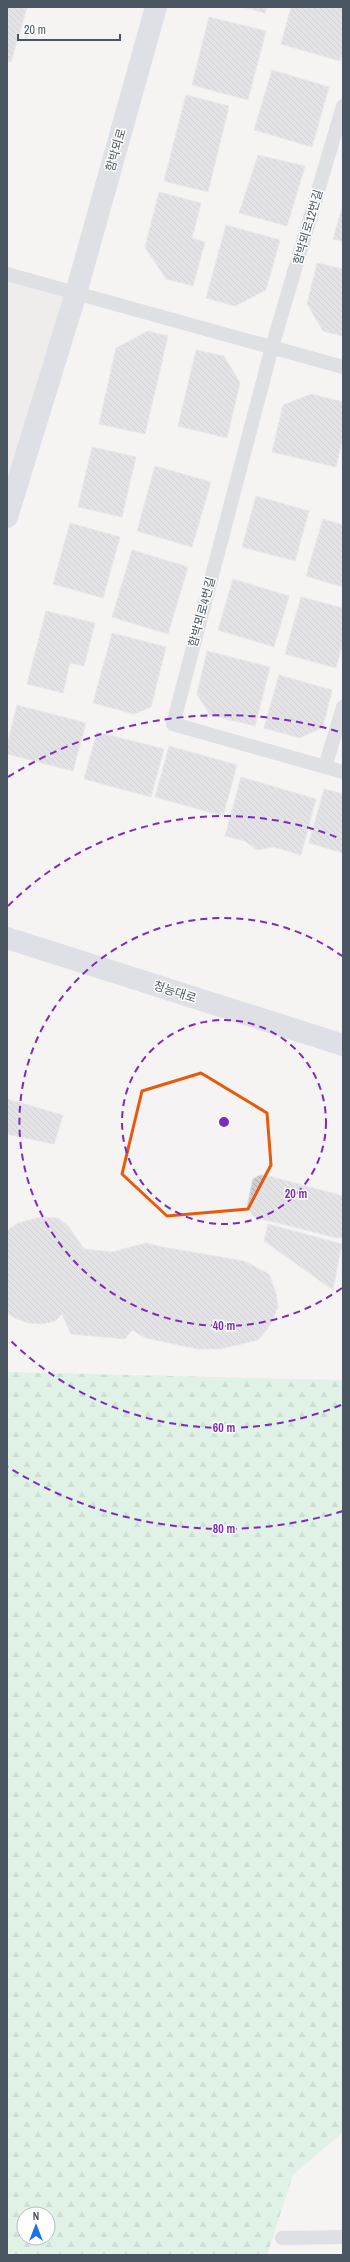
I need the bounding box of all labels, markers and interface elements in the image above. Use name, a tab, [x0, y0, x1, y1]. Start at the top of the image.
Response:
scale bar	[18, 16, 120, 42]
text: 20 m	[24, 22, 46, 38]
street label: 함박뫼로	[102, 127, 130, 173]
street label: 함박뫼로12번길	[290, 188, 326, 266]
street label: 함박뫼로4번길	[185, 575, 219, 649]
street label: 청능대로	[152, 978, 198, 1006]
centre of rings	[217, 1115, 231, 1129]
text: 20 m	[285, 1186, 307, 1202]
text: 40 m	[213, 1318, 235, 1334]
text: 60 m	[213, 1420, 235, 1436]
text: 80 m	[213, 1521, 235, 1537]
north arrow	[16, 2206, 56, 2246]
text: N	[33, 2209, 39, 2223]

